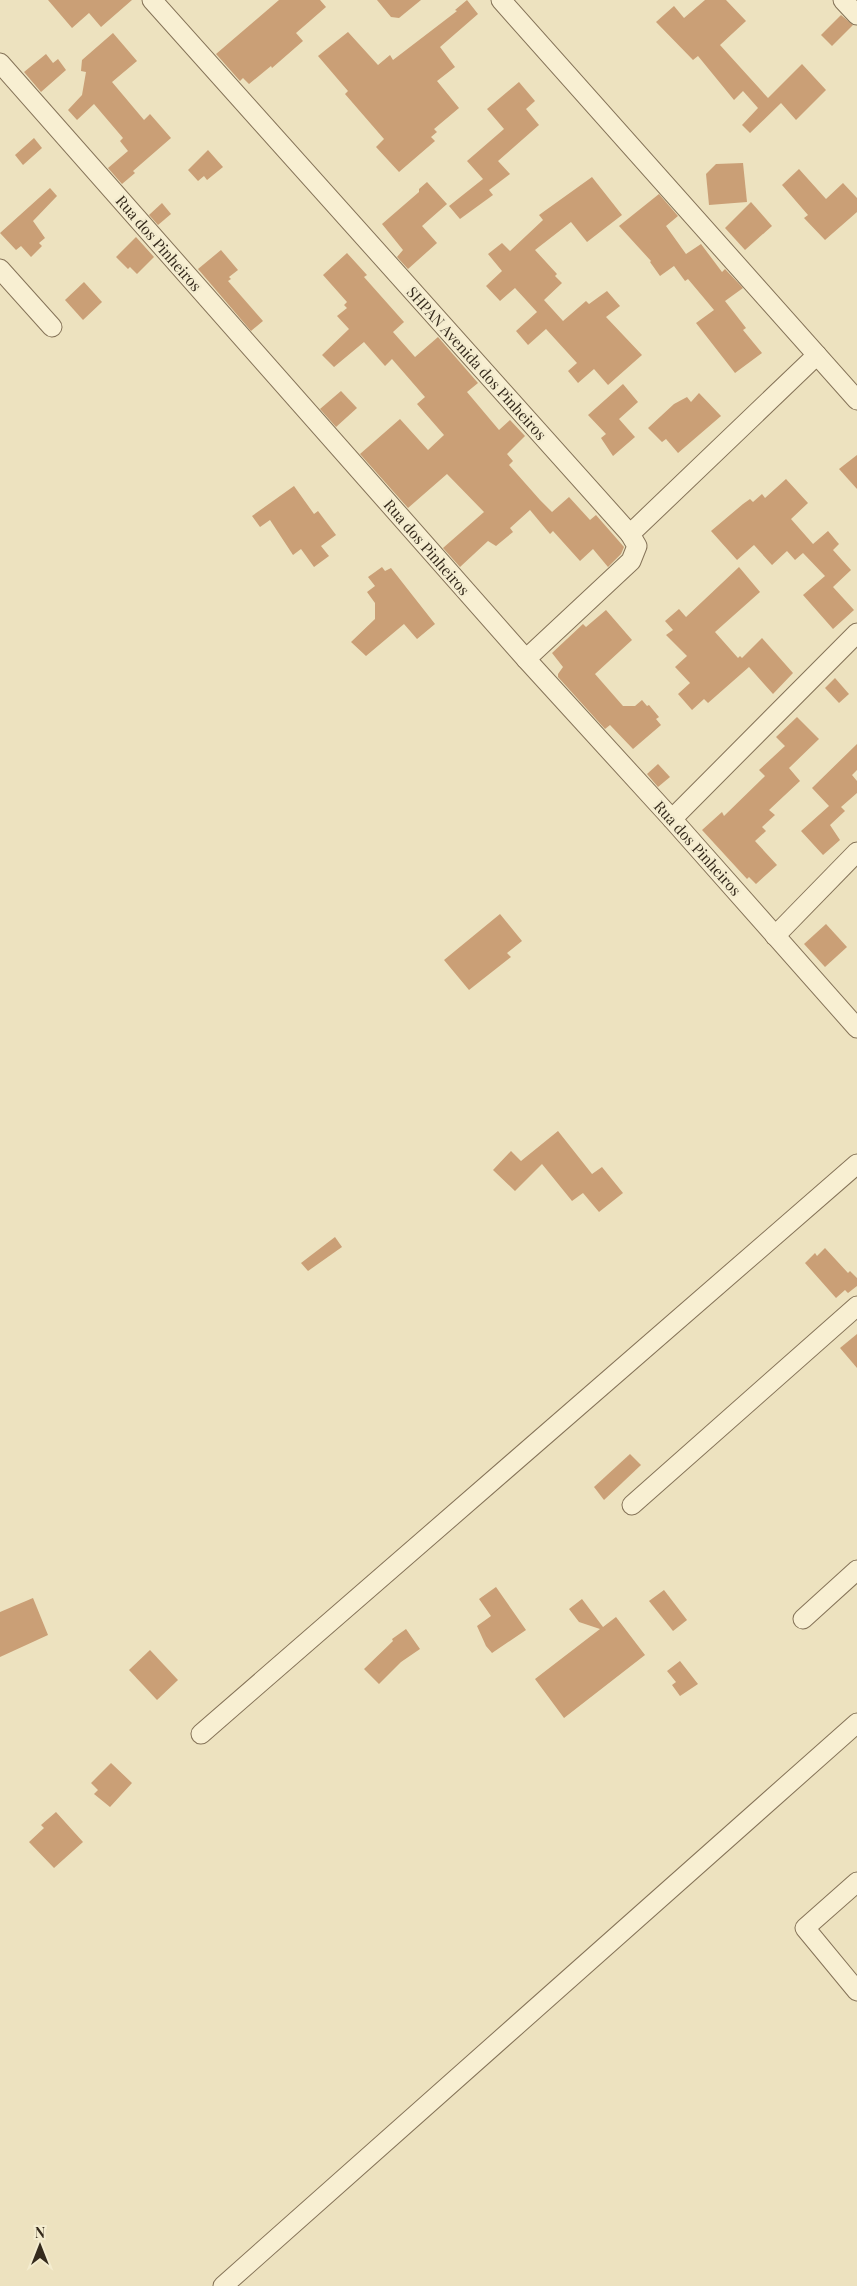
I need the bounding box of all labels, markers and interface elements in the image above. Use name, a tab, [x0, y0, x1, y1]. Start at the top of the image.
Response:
street label: Rua dos Pinheiros	[112, 191, 206, 295]
street label: SHPAN Avenida dos Pinheiros	[403, 282, 551, 444]
street label: Rua dos Pinheiros	[380, 495, 474, 599]
street label: Rua dos Pinheiros	[650, 796, 746, 900]
north arrow	[15, 2221, 65, 2271]
text: N	[35, 2223, 45, 2242]

